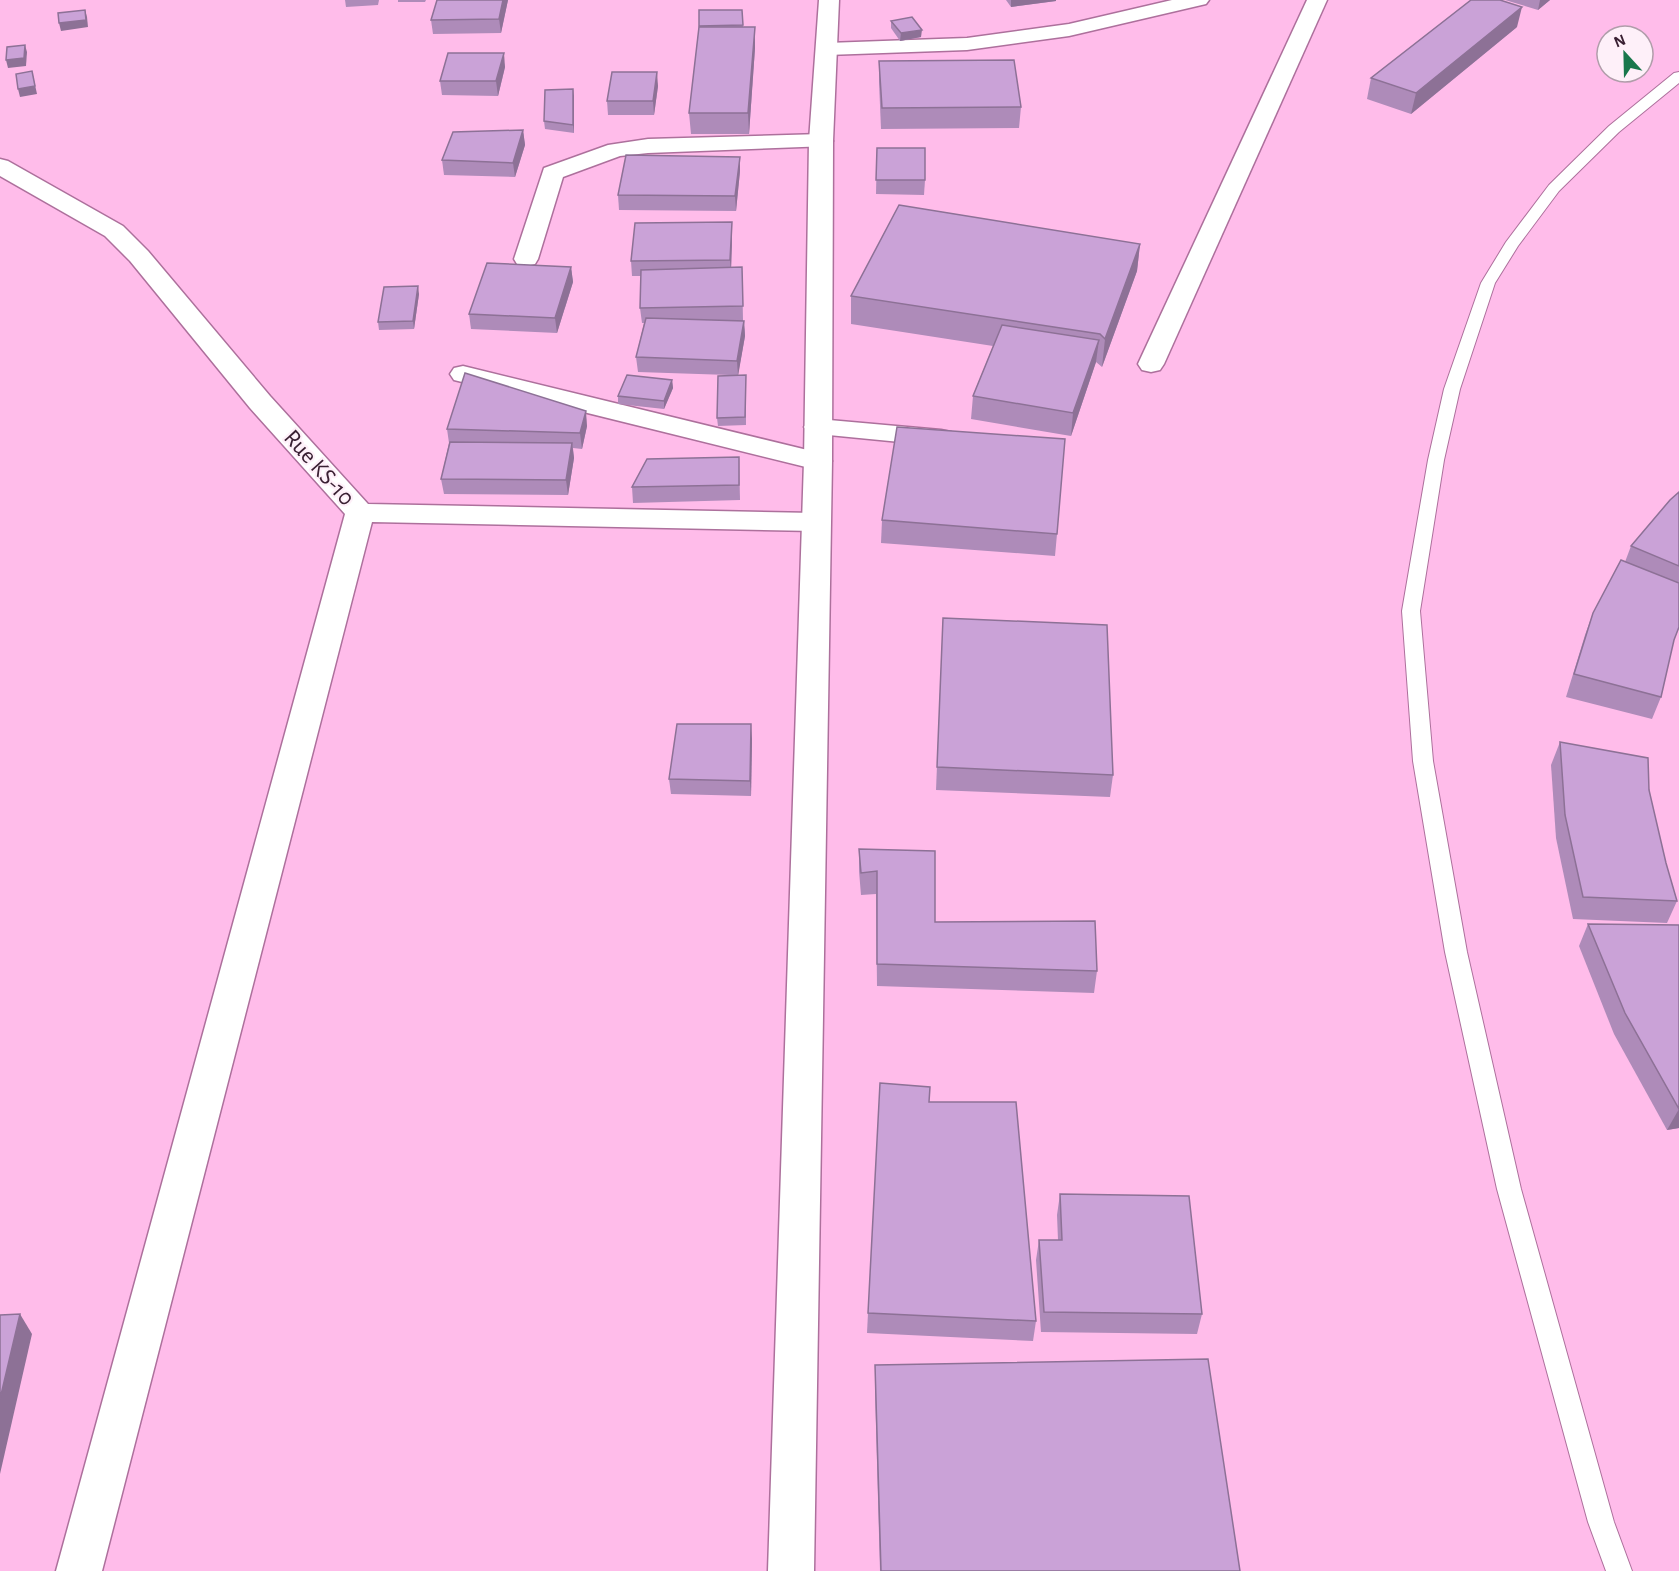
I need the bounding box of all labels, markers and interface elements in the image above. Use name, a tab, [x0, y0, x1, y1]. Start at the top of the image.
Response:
north arrow	[1595, 24, 1655, 84]
text: N	[1612, 32, 1628, 51]
street label: Rue KS-10	[279, 425, 359, 511]

